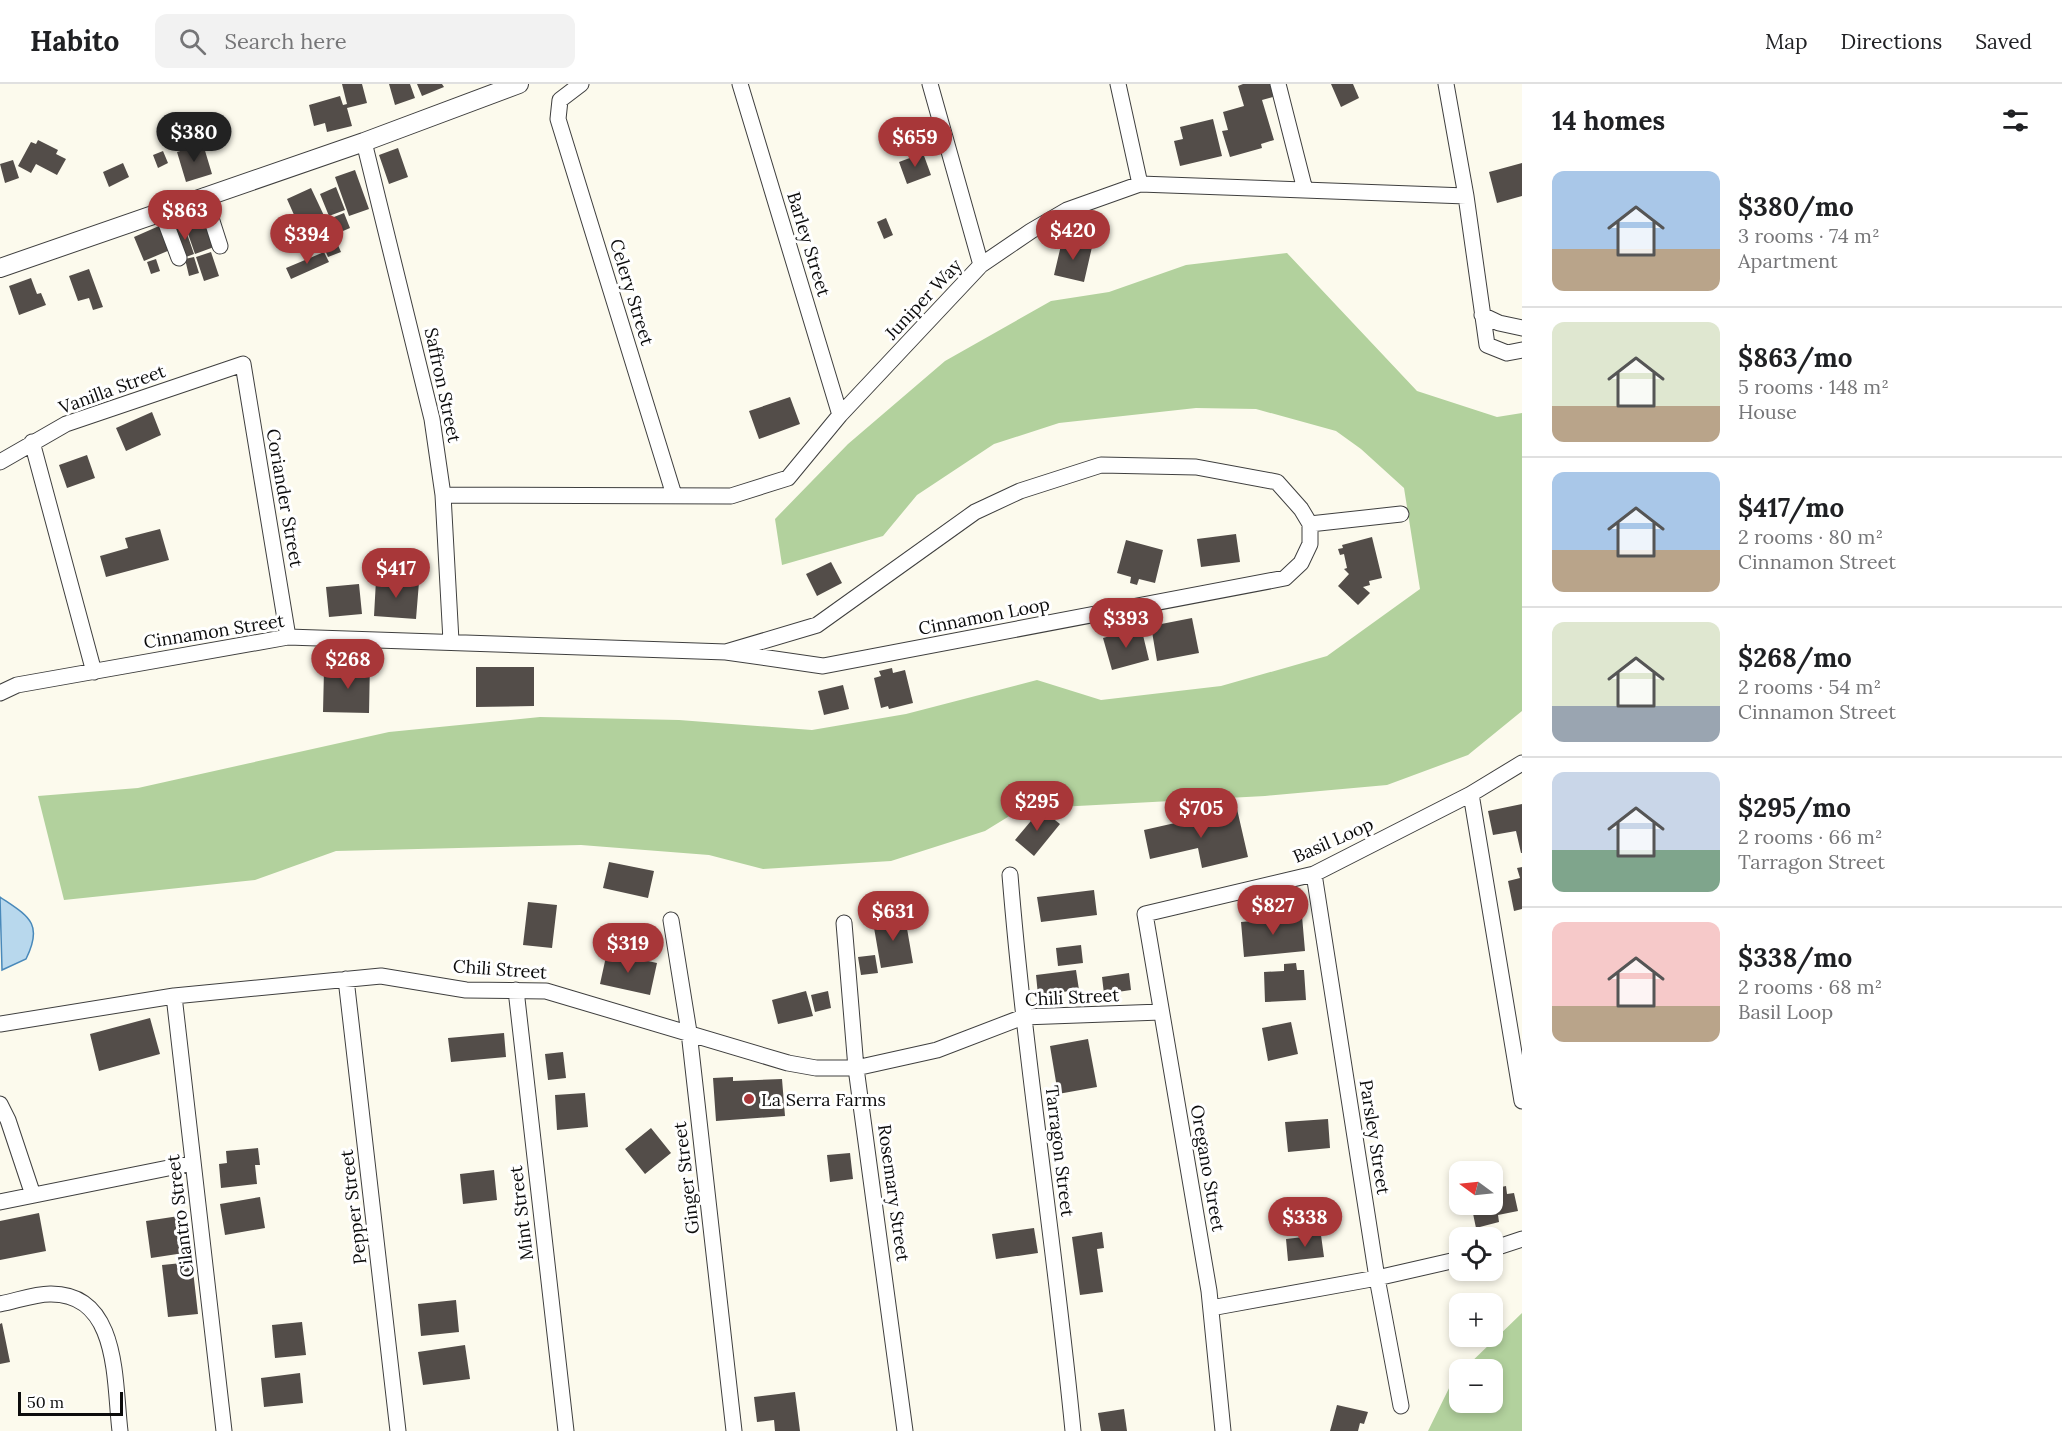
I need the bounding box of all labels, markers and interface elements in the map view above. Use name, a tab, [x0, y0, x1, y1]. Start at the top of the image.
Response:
search box	[155, 14, 575, 68]
text: Habito	[30, 23, 119, 59]
icon: search	[176, 25, 209, 58]
text: Search here	[224, 27, 347, 55]
text: Map	[1765, 28, 1808, 55]
text: Directions	[1841, 28, 1942, 55]
text: Saved	[1975, 28, 2032, 55]
text: 14 homes	[1552, 104, 1665, 137]
icon: filters	[1999, 104, 2032, 137]
pin: $380	[158, 112, 230, 163]
pin: $659	[879, 117, 951, 168]
text: $380	[170, 119, 218, 144]
text: $659	[892, 124, 938, 149]
street label: Barley Street	[782, 189, 836, 299]
pin: $863	[149, 190, 221, 241]
text: $380/mo	[1738, 190, 1854, 223]
icon: home	[1600, 195, 1672, 267]
text: $863	[162, 197, 208, 222]
pin: $420	[1037, 210, 1109, 261]
pin: $394	[271, 214, 343, 265]
text: $420	[1050, 217, 1096, 242]
text: $394	[284, 221, 330, 246]
text: 3 rooms · 74 m²	[1738, 223, 1880, 248]
street label: Celery Street	[605, 236, 659, 348]
text: Apartment	[1738, 248, 1838, 273]
street label: Juniper Way	[879, 253, 967, 345]
street label: Saffron Street	[420, 326, 466, 445]
text: $863/mo	[1738, 341, 1852, 374]
icon: home	[1600, 346, 1672, 418]
street label: Vanilla Street	[55, 359, 168, 419]
text: 5 rooms · 148 m²	[1738, 374, 1889, 399]
text: House	[1738, 399, 1797, 424]
street label: Coriander Street	[261, 427, 309, 569]
text: $417/mo	[1738, 491, 1844, 524]
icon: home	[1600, 496, 1672, 568]
text: 2 rooms · 80 m²	[1738, 524, 1883, 549]
pin: $417	[360, 548, 432, 599]
text: Cinnamon Street	[1738, 549, 1896, 574]
text: $417	[376, 555, 416, 580]
street label: Cinnamon Loop	[916, 592, 1052, 640]
pin: $393	[1090, 598, 1162, 649]
text: $393	[1103, 605, 1149, 630]
street label: Cinnamon Street	[142, 609, 286, 653]
pin: $268	[312, 639, 384, 690]
text: $268/mo	[1738, 641, 1852, 674]
text: $268	[325, 646, 371, 671]
icon: home	[1600, 646, 1672, 718]
text: 2 rooms · 54 m²	[1738, 674, 1881, 699]
text: Cinnamon Street	[1738, 699, 1896, 724]
pin: $295	[1001, 781, 1073, 832]
text: $295	[1015, 788, 1059, 813]
pin: $705	[1165, 788, 1237, 839]
text: $295/mo	[1738, 791, 1851, 824]
text: $705	[1179, 795, 1223, 820]
icon: home	[1600, 796, 1672, 868]
street label: Basil Loop	[1289, 812, 1377, 868]
text: 2 rooms · 66 m²	[1738, 824, 1883, 849]
text: Tarragon Street	[1738, 849, 1885, 874]
pin: $827	[1237, 885, 1309, 936]
pin: $631	[857, 891, 929, 942]
text: $827	[1251, 892, 1295, 917]
text: $631	[872, 898, 914, 923]
pin: $319	[592, 923, 664, 974]
text: $319	[607, 930, 649, 955]
text: $338/mo	[1738, 941, 1852, 974]
icon: home	[1600, 946, 1672, 1018]
street label: Chili Street	[452, 954, 548, 984]
text: 2 rooms · 68 m²	[1738, 974, 1882, 999]
street label: Chili Street	[1024, 983, 1120, 1011]
text: Basil Loop	[1738, 999, 1833, 1024]
street label: Parsley Street	[1355, 1078, 1395, 1196]
street label: Tarragon Street	[1041, 1084, 1079, 1218]
place label: La Serra Farms	[761, 1088, 886, 1111]
marker: La Serra Farms	[742, 1092, 756, 1106]
street label: Oregano Street	[1186, 1103, 1230, 1233]
street label: Ginger Street	[668, 1121, 704, 1235]
street label: Rosemary Street	[873, 1123, 915, 1263]
street label: Pepper Street	[335, 1148, 371, 1266]
street label: Cilantro Street	[161, 1153, 199, 1279]
north arrow	[1449, 1161, 1503, 1215]
map controls	[1449, 1161, 1503, 1413]
street label: Mint Street	[504, 1164, 538, 1262]
pin: $338	[1269, 1197, 1341, 1248]
text: $338	[1282, 1204, 1328, 1229]
button: locate	[1449, 1227, 1503, 1281]
button: +	[1449, 1293, 1503, 1347]
button: −	[1449, 1359, 1503, 1413]
scale bar	[18, 1389, 123, 1416]
text: 50 m	[27, 1392, 64, 1412]

